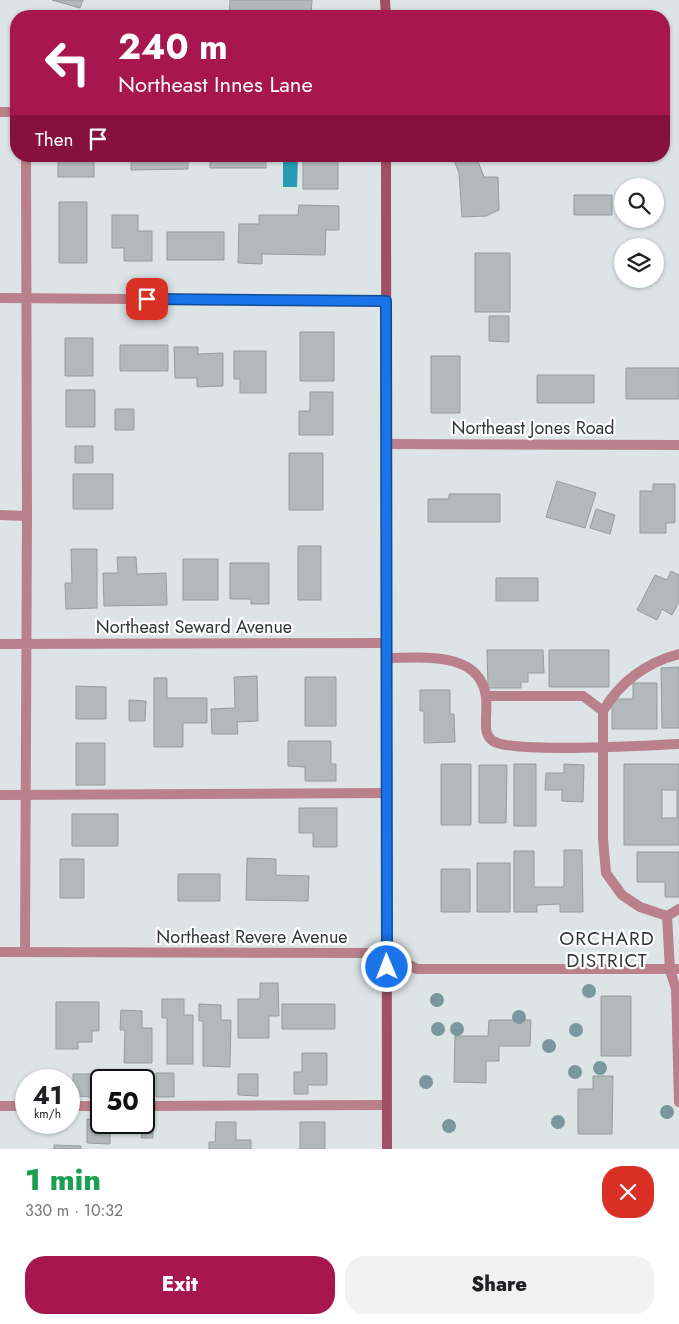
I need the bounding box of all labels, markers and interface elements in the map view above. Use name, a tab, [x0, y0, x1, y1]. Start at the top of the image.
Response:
text: 240 m	[118, 22, 228, 72]
icon: left	[35, 30, 100, 95]
text: Northeast Innes Lane	[118, 68, 313, 100]
icon: arrive	[84, 125, 112, 153]
text: Then	[35, 126, 74, 153]
map controls	[614, 178, 664, 288]
button: search	[614, 178, 664, 228]
button: layers	[614, 238, 664, 288]
pin	[126, 278, 168, 320]
icon: arrive	[133, 285, 161, 313]
street label: Northeast Jones Road	[452, 415, 614, 441]
street label: Northeast Seward Avenue	[96, 614, 292, 640]
street label: Northeast Revere Avenue	[156, 924, 348, 950]
district label: ORCHARD DISTRICT	[559, 925, 655, 974]
position arrow	[360, 940, 412, 992]
speed limit sign: 50	[90, 1069, 155, 1134]
text: 41	[32, 1077, 63, 1113]
text: km/h	[34, 1105, 61, 1123]
text: 1 min	[25, 1158, 101, 1201]
button: close	[602, 1166, 654, 1218]
text: 330 m · 10:32	[25, 1199, 123, 1222]
button: Exit	[25, 1256, 335, 1314]
button: Share	[345, 1256, 654, 1314]

